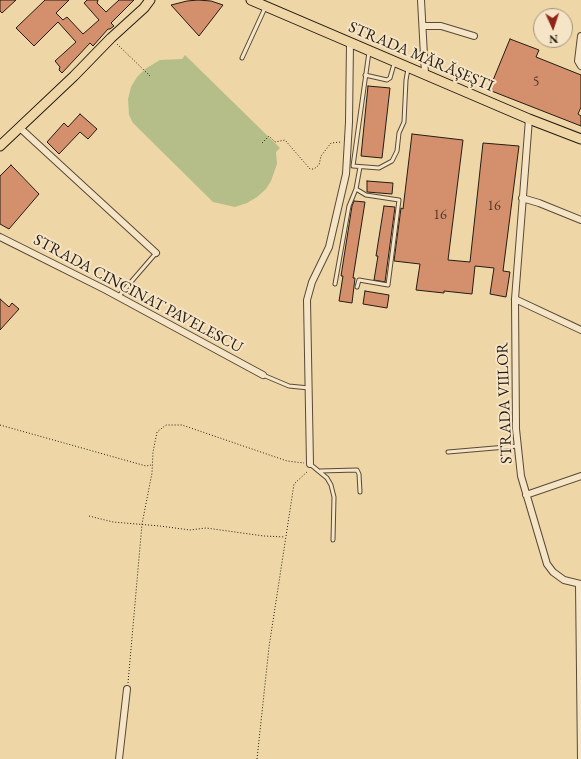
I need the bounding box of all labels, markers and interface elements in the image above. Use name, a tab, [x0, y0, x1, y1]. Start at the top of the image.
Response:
north arrow	[533, 8, 573, 48]
street label: STRADA MĂRĂȘEȘTI	[346, 18, 496, 96]
text: N	[549, 32, 558, 46]
house number: 5	[533, 74, 539, 90]
house number: 16	[487, 198, 501, 214]
house number: 16	[433, 207, 447, 223]
street label: STRADA CINCINAT PAVELESCU	[30, 230, 246, 358]
street label: STRADA VIILOR	[493, 342, 517, 464]

